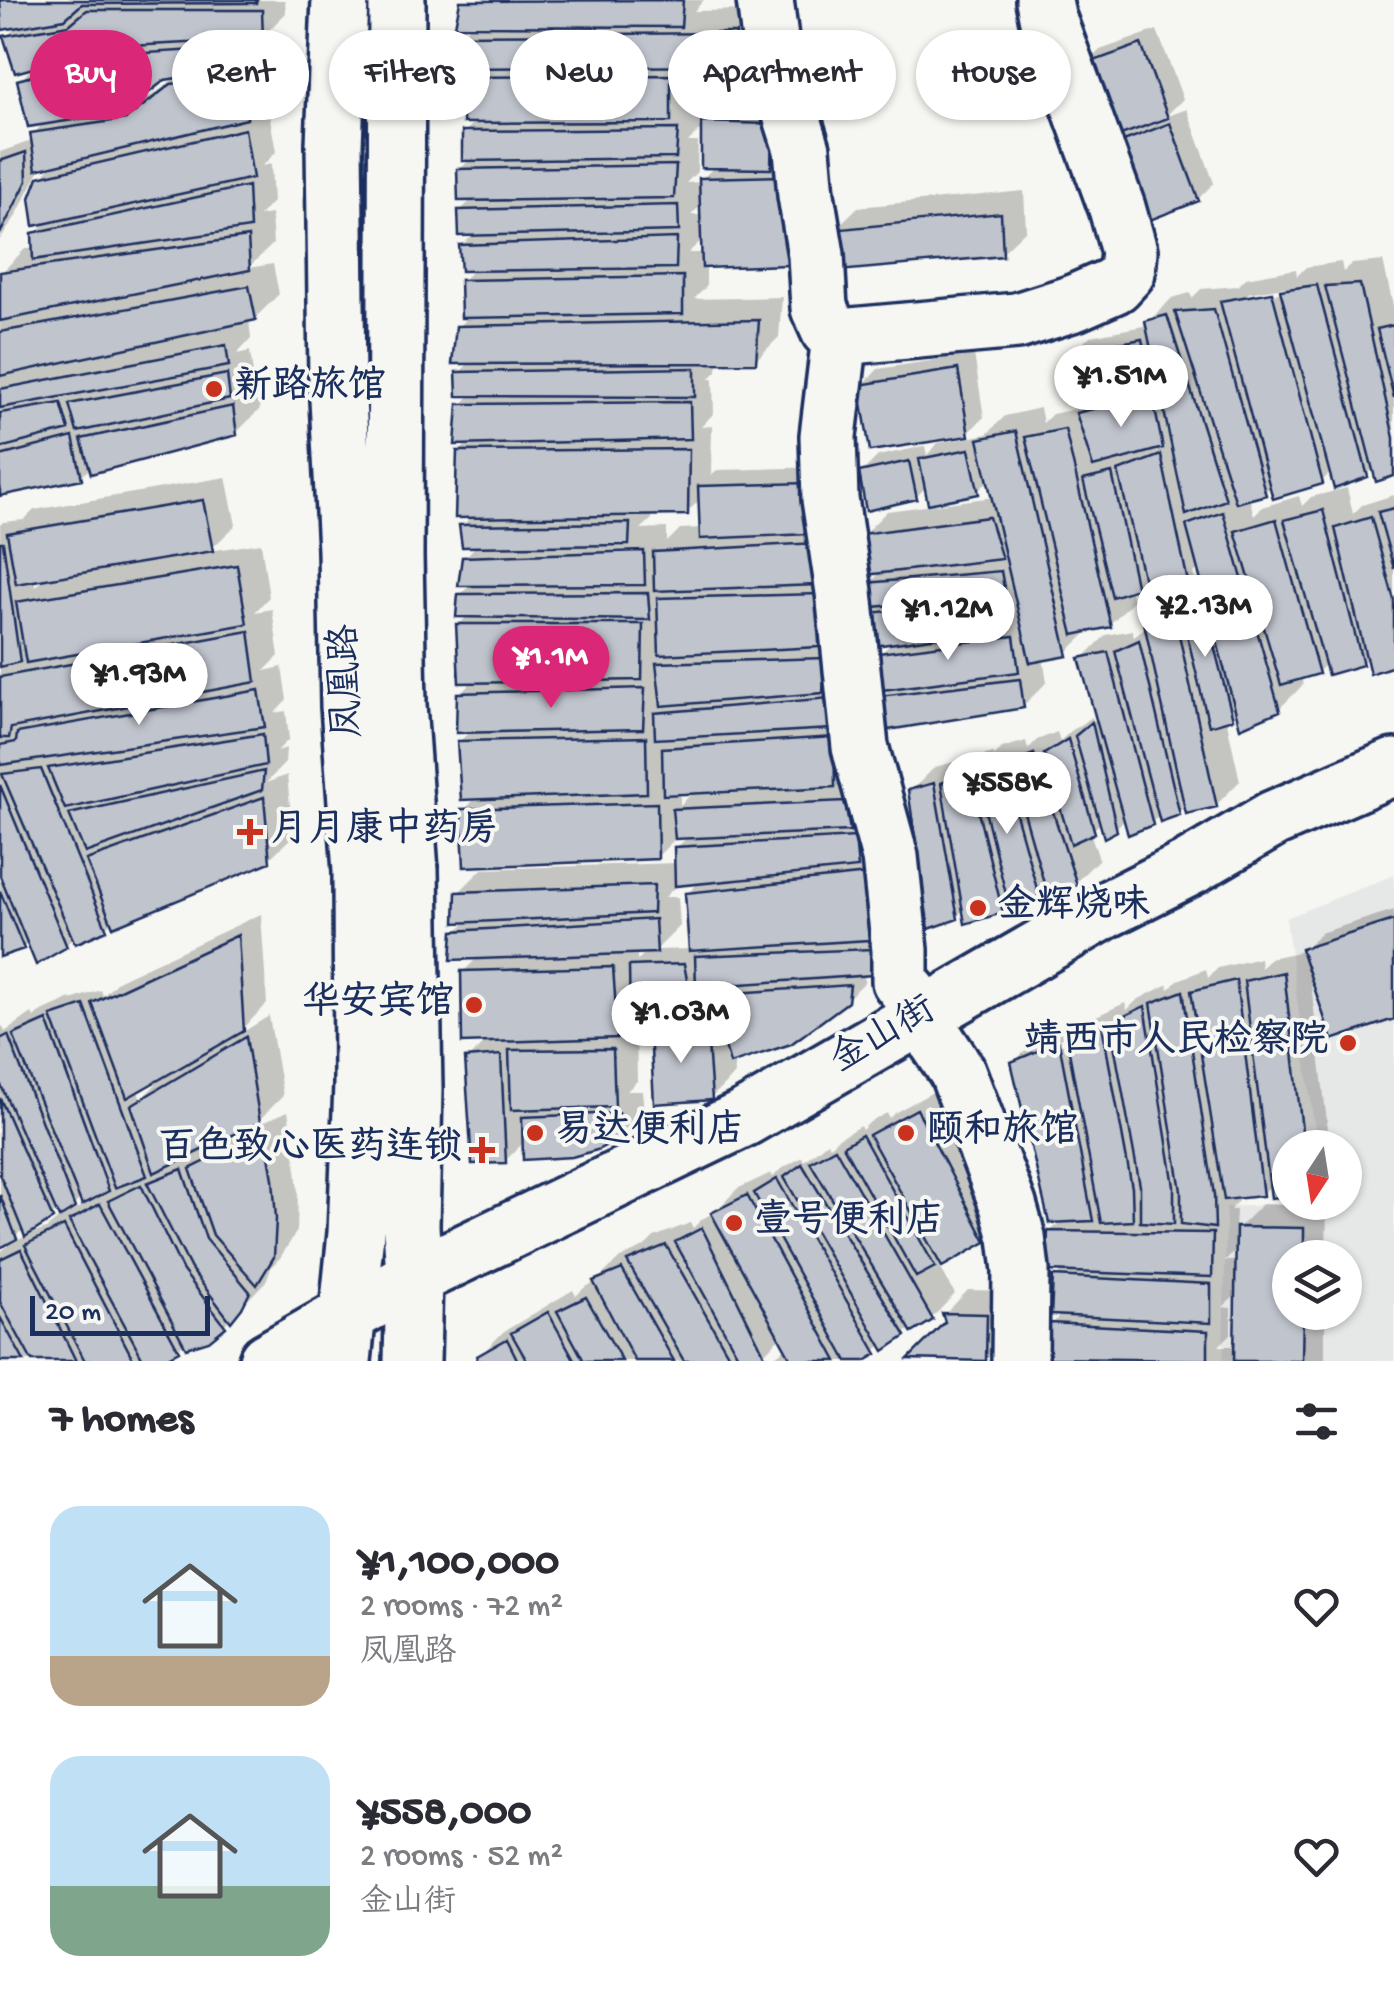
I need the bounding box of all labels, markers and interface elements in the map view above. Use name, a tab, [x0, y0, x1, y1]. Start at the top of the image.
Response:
chip: Buy	[30, 30, 152, 120]
chip: Rent	[172, 30, 309, 120]
chip: Filters	[329, 30, 490, 120]
chip: New	[510, 30, 648, 120]
chip: Apartment	[668, 30, 896, 120]
chip: House	[916, 30, 1071, 120]
pin: ¥1.51M	[1040, 345, 1202, 430]
text: ¥1.51M	[1076, 358, 1166, 396]
place label: 新路旅馆	[234, 364, 386, 411]
marker: 新路旅馆	[203, 378, 225, 400]
pin: ¥2.13M	[1124, 575, 1286, 660]
pin: ¥1.12M	[867, 578, 1029, 663]
text: ¥2.13M	[1159, 588, 1251, 626]
text: ¥1.12M	[904, 591, 992, 629]
street label: 凤凰路	[322, 623, 373, 739]
pin: ¥1.1M	[481, 626, 621, 711]
text: ¥1.1M	[515, 639, 587, 677]
pin: ¥1.93M	[58, 643, 220, 728]
text: ¥1.93M	[93, 656, 185, 694]
pin: ¥558K	[937, 752, 1077, 837]
text: ¥558K	[965, 765, 1049, 803]
place label: 月月康中药房	[270, 807, 498, 854]
marker: 月月康中药房	[239, 821, 261, 843]
place label: 金辉烧味	[998, 883, 1150, 930]
marker: 金辉烧味	[967, 897, 989, 919]
place label: 华安宾馆	[302, 980, 454, 1027]
pin: ¥1.03M	[600, 981, 762, 1066]
street label: 金山街	[822, 987, 944, 1085]
marker: 华安宾馆	[463, 994, 485, 1016]
text: ¥1.03M	[634, 994, 728, 1032]
place label: 靖西市人民检察院	[1024, 1018, 1328, 1065]
marker: 靖西市人民检察院	[1337, 1032, 1359, 1054]
place label: 易达便利店	[555, 1108, 745, 1155]
place label: 颐和旅馆	[926, 1108, 1078, 1155]
marker: 易达便利店	[524, 1122, 546, 1144]
marker: 颐和旅馆	[895, 1122, 917, 1144]
place label: 百色致心医药连锁	[158, 1125, 462, 1172]
north arrow	[1272, 1130, 1362, 1220]
map controls	[1272, 1130, 1362, 1330]
marker: 百色致心医药连锁	[471, 1139, 493, 1161]
place label: 壹号便利店	[754, 1198, 944, 1245]
marker: 壹号便利店	[723, 1212, 745, 1234]
button: layers	[1272, 1240, 1362, 1330]
scale bar	[30, 1291, 210, 1336]
text: 20 m	[45, 1297, 101, 1330]
icon: filters	[1289, 1394, 1344, 1449]
text: 7 homes	[50, 1397, 193, 1446]
text: ¥1,100,000	[360, 1540, 559, 1589]
icon: home	[130, 1546, 250, 1666]
icon: heart	[1289, 1579, 1344, 1634]
text: 2 rooms · 72 m²	[360, 1589, 563, 1627]
text: 凤凰路	[360, 1635, 456, 1673]
text: ¥558,000	[360, 1790, 531, 1839]
icon: home	[130, 1796, 250, 1916]
icon: heart	[1289, 1829, 1344, 1884]
text: 2 rooms · 52 m²	[360, 1839, 563, 1877]
text: 金山街	[360, 1885, 456, 1923]

